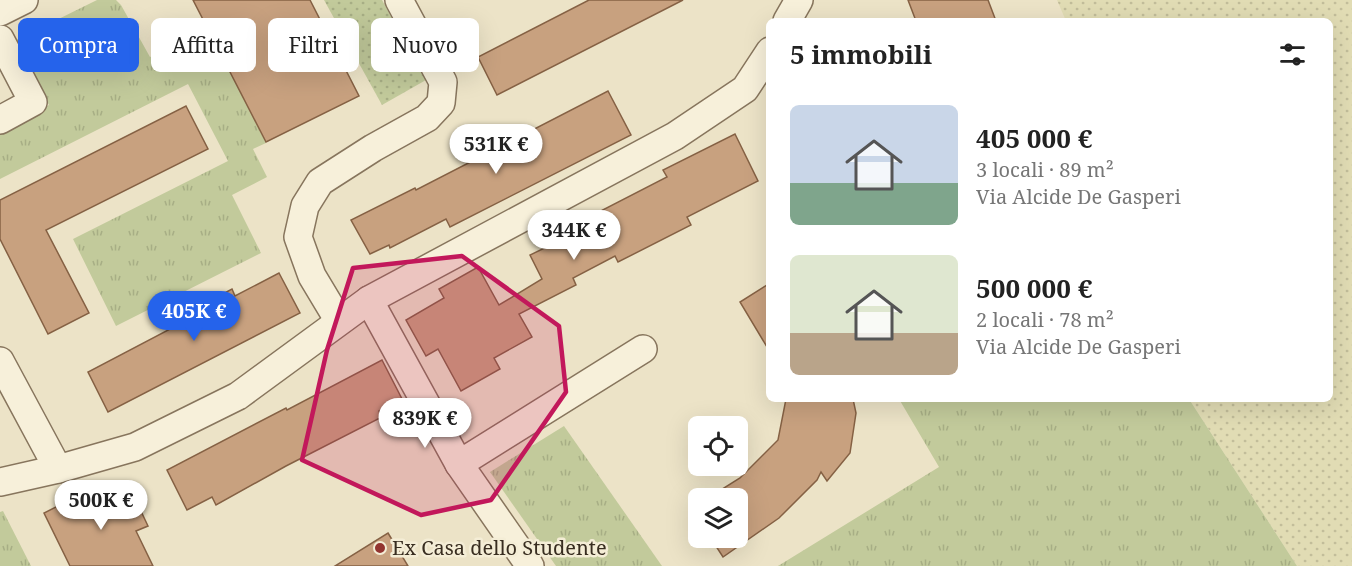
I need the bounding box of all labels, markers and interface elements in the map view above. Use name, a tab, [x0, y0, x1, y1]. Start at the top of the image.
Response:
chip: Compra	[18, 18, 139, 72]
chip: Affitta	[151, 18, 256, 72]
chip: Filtri	[268, 18, 359, 72]
chip: Nuovo	[371, 18, 479, 72]
text: 5 immobili	[790, 36, 932, 72]
icon: filters	[1276, 38, 1309, 71]
text: 405 000 €	[976, 120, 1092, 156]
pin: 531K €	[447, 124, 545, 175]
icon: home	[838, 129, 910, 201]
text: 531K €	[464, 130, 528, 157]
text: 3 locali · 89 m²	[976, 156, 1114, 183]
text: Via Alcide De Gasperi	[976, 183, 1181, 210]
pin: 344K €	[525, 210, 623, 261]
text: 344K €	[542, 216, 606, 243]
text: 500 000 €	[976, 270, 1092, 306]
icon: home	[838, 279, 910, 351]
pin: 405K €	[145, 291, 243, 342]
text: 405K €	[162, 297, 226, 324]
text: 2 locali · 78 m²	[976, 306, 1114, 333]
text: Via Alcide De Gasperi	[976, 333, 1181, 360]
pin: 839K €	[376, 398, 474, 449]
text: 839K €	[393, 404, 457, 431]
map controls	[688, 416, 748, 548]
button: locate	[688, 416, 748, 476]
pin: 500K €	[52, 480, 150, 531]
text: 500K €	[69, 486, 133, 513]
button: layers	[688, 488, 748, 548]
place label: Ex Casa dello Studente	[392, 534, 607, 561]
marker: Ex Casa dello Studente	[373, 541, 387, 555]

